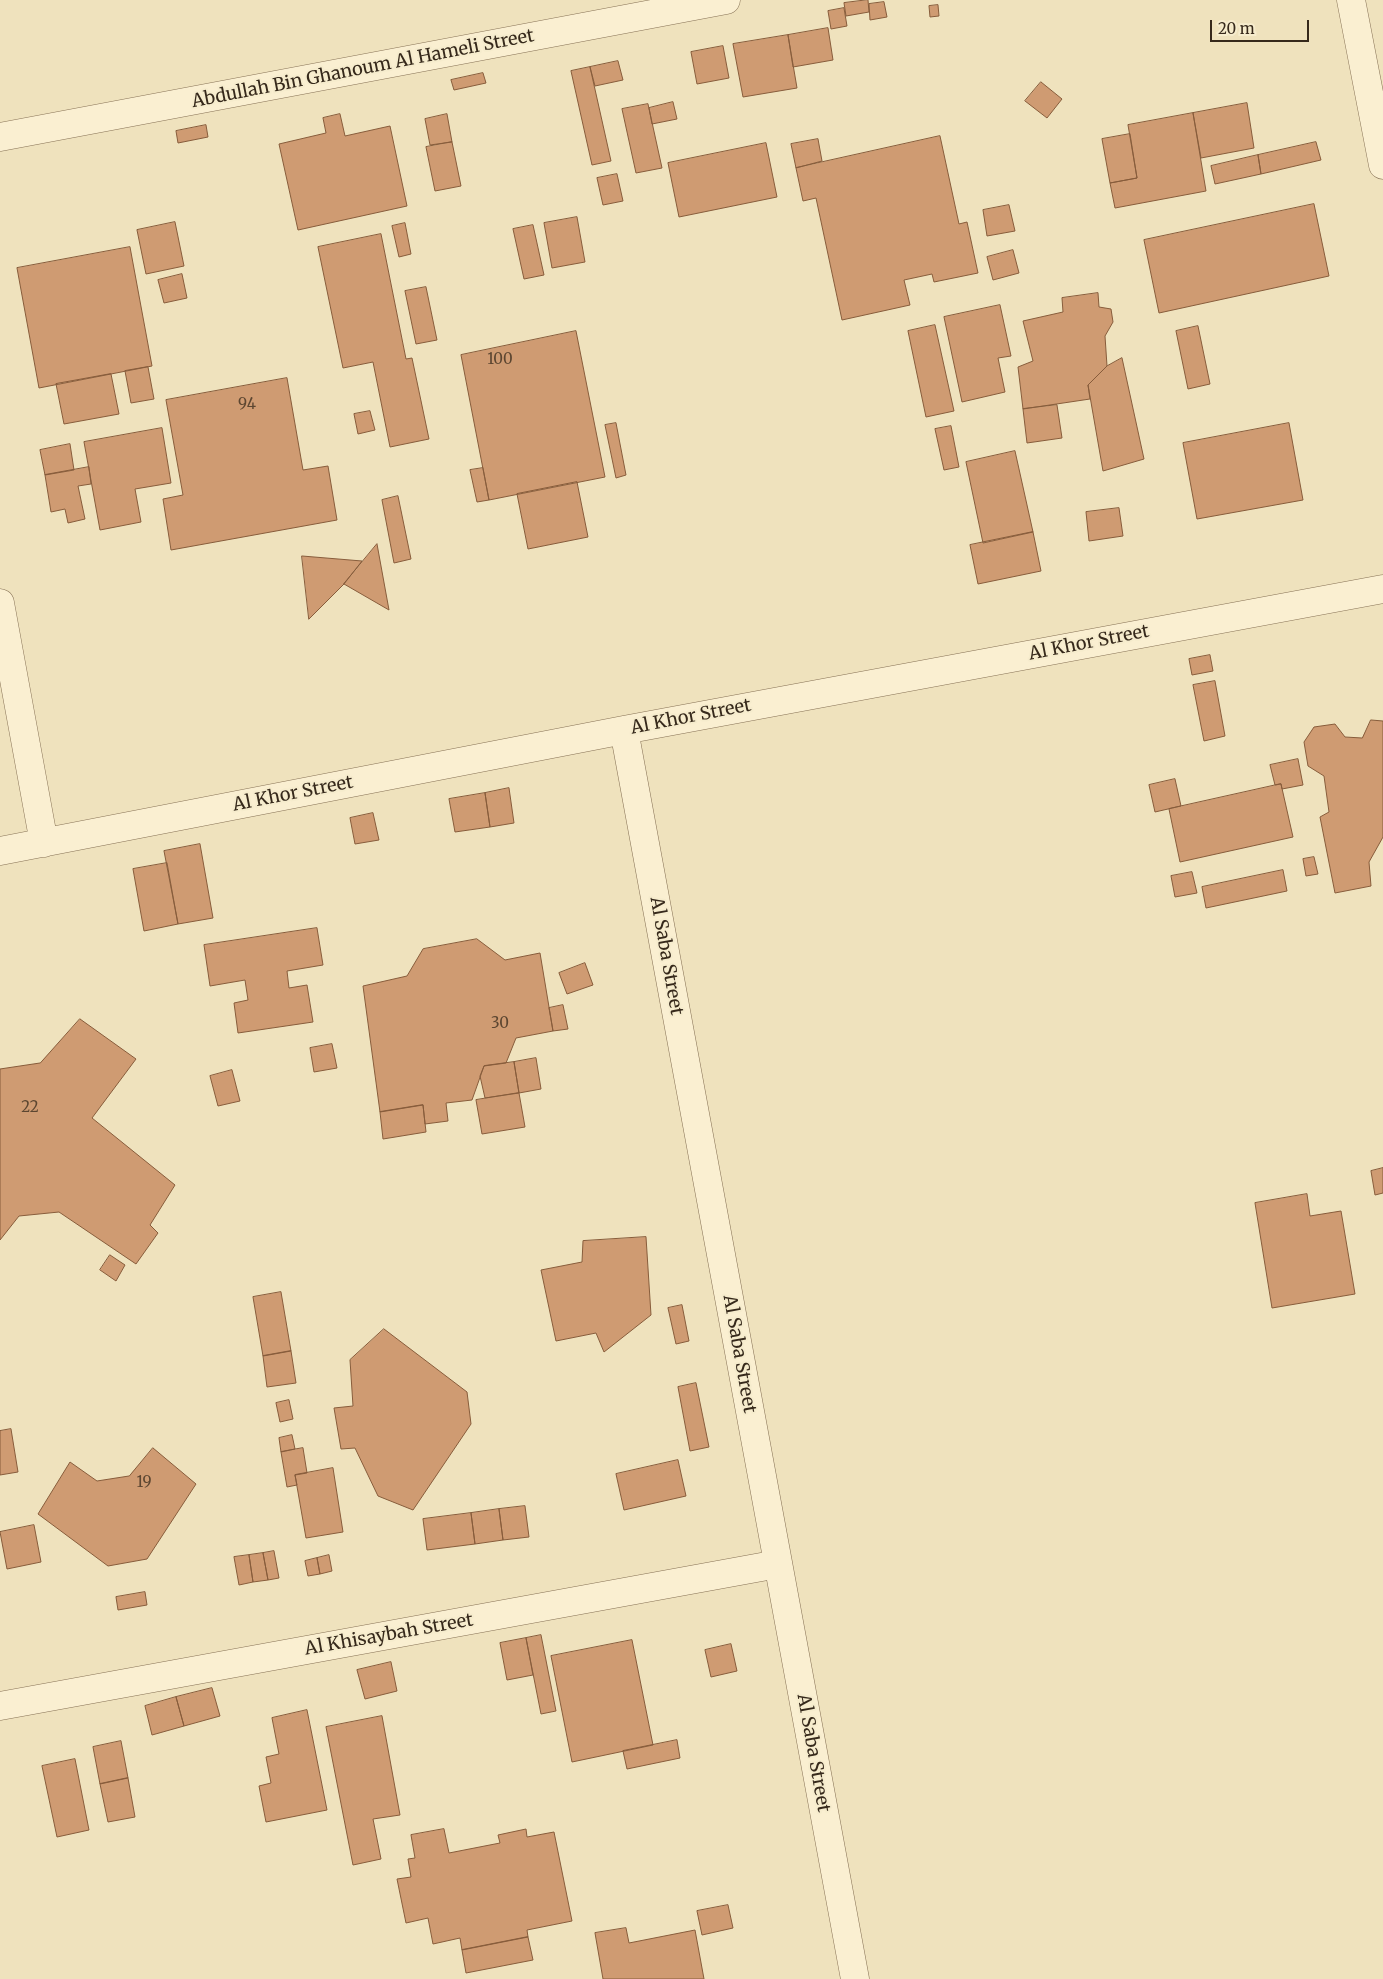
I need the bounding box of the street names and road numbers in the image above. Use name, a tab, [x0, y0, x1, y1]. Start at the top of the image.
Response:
street label: Abdullah Bin Ghanoum Al Hameli Street	[190, 25, 536, 113]
street label: Al Khor Street	[1027, 621, 1151, 665]
street label: Al Khor Street	[629, 695, 753, 739]
street label: Al Khor Street	[231, 772, 355, 816]
street label: Al Saba Street	[645, 895, 687, 1017]
street label: Al Saba Street	[718, 1293, 760, 1415]
street label: Al Khisaybah Street	[303, 1610, 475, 1660]
street label: Al Saba Street	[792, 1692, 834, 1814]

